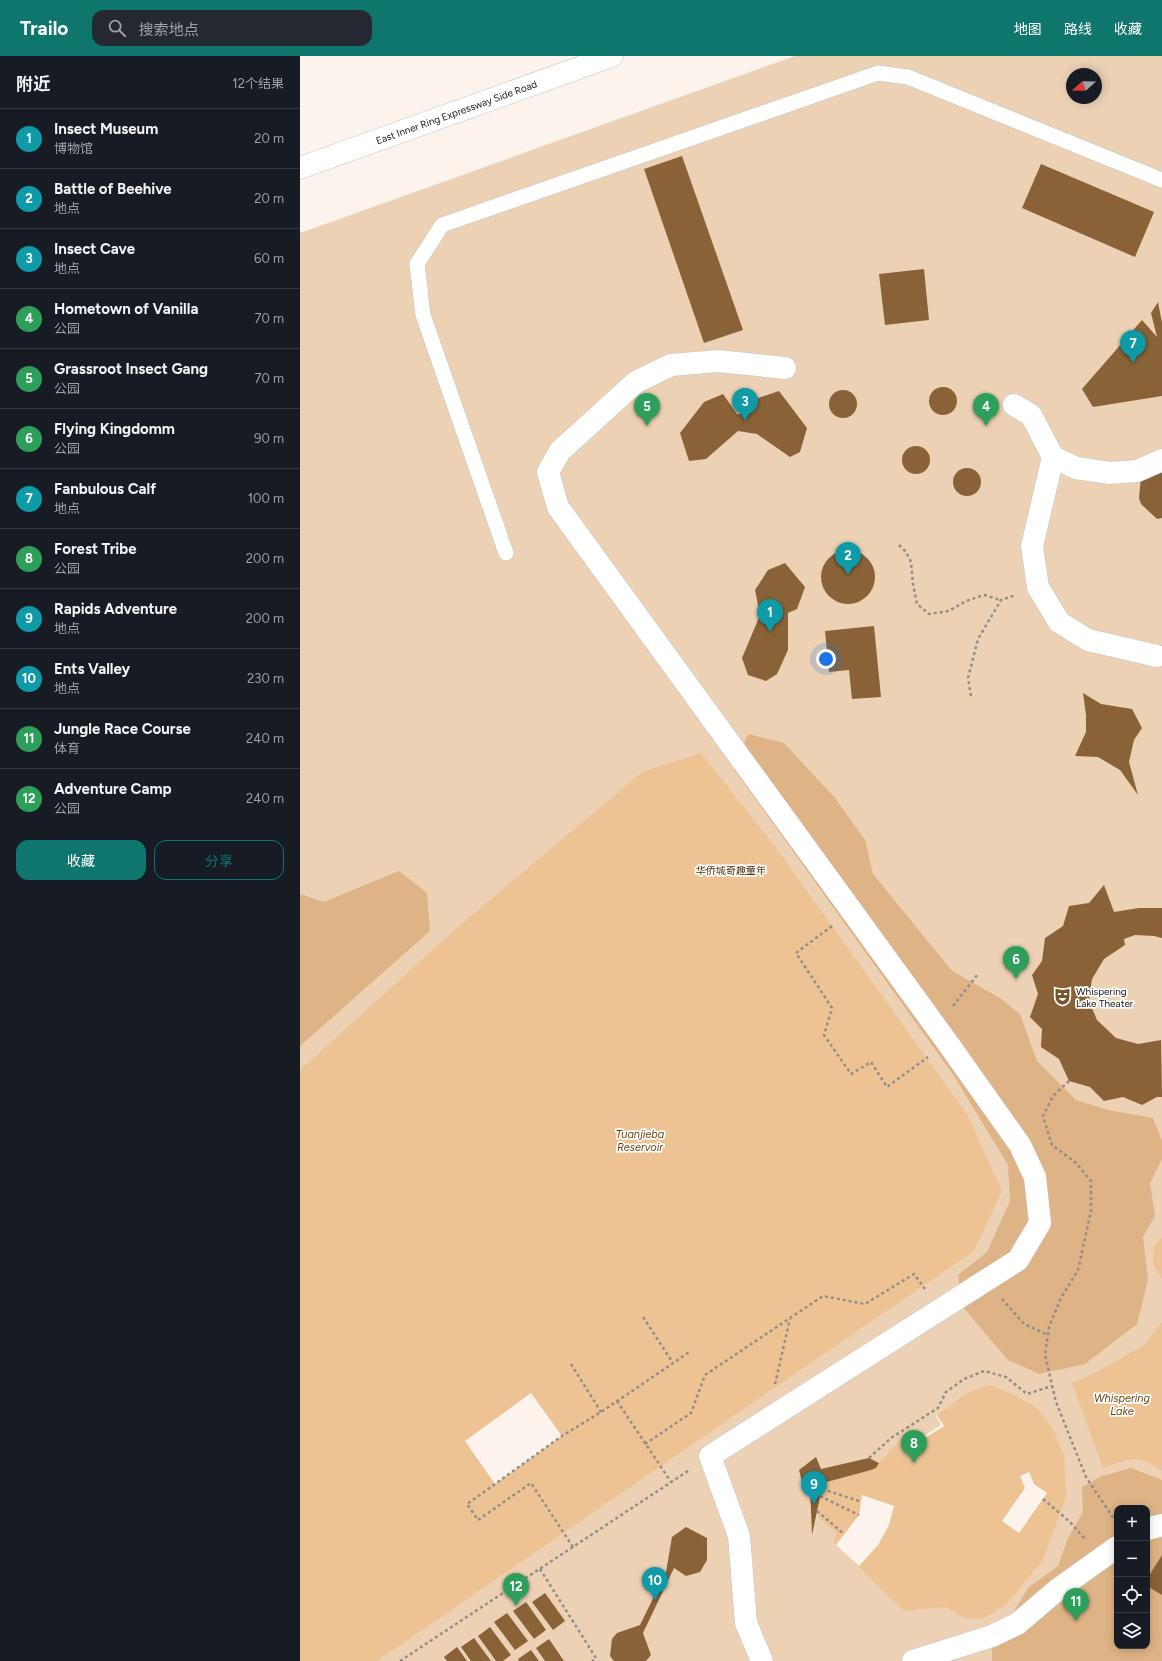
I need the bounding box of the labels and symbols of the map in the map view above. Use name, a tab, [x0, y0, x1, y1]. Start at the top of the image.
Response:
north arrow	[1066, 68, 1102, 104]
street label: East Inner Ring Expressway Side Road	[374, 77, 539, 147]
pin: 7	[1120, 330, 1146, 363]
pin: 3	[732, 388, 758, 421]
pin: 5	[634, 393, 660, 426]
pin: 4	[973, 393, 999, 426]
pin: 2	[835, 542, 861, 575]
pin: 1	[757, 599, 783, 632]
your location	[816, 649, 836, 669]
park label: 华侨城奇趣童年	[696, 864, 766, 877]
pin: 6	[1003, 946, 1029, 979]
place label: Whispering Lake Theater	[1076, 985, 1134, 1010]
theatre icon: Whispering Lake Theater	[1053, 987, 1073, 1007]
water label: Tuanjieba Reservoir	[616, 1128, 665, 1154]
water label: Whispering Lake	[1094, 1392, 1150, 1418]
pin: 8	[901, 1430, 927, 1463]
pin: 9	[801, 1471, 827, 1504]
pin: 10	[642, 1567, 668, 1600]
pin: 12	[503, 1573, 529, 1606]
pin: 11	[1063, 1588, 1089, 1621]

